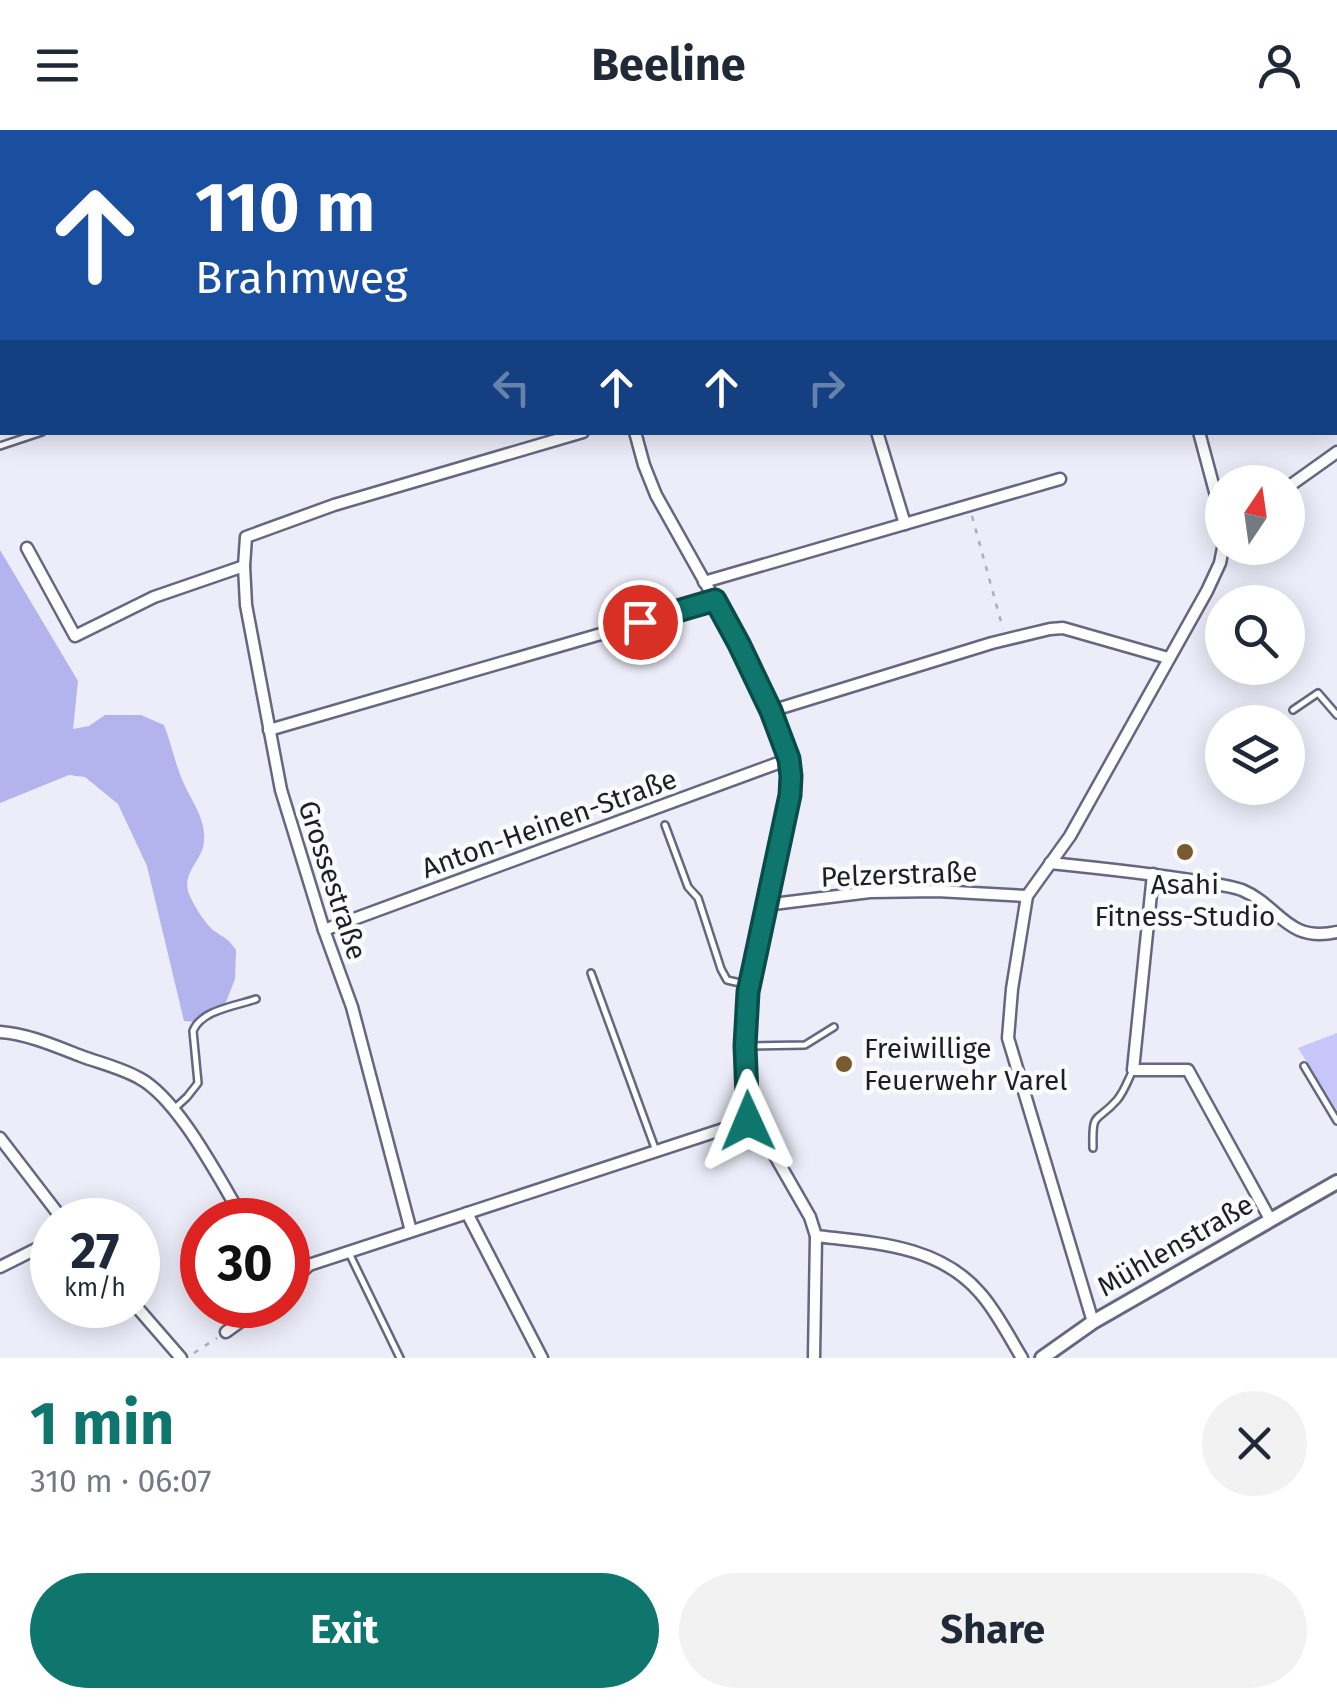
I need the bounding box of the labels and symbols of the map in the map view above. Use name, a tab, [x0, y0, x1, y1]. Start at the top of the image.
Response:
north arrow	[1205, 465, 1305, 565]
pin	[598, 580, 683, 665]
street label: Anton-Heinen-Straße	[417, 762, 681, 885]
street label: Grossestraße	[291, 796, 374, 964]
marker: Asahi Fitness-Studio	[1174, 841, 1196, 863]
street label: Pelzerstraße	[820, 855, 978, 894]
place label: Asahi Fitness-Studio	[1095, 868, 1275, 933]
place label: Freiwillige Feuerwehr Varel	[864, 1032, 1067, 1097]
marker: Freiwillige Feuerwehr Varel	[833, 1053, 855, 1075]
position arrow	[696, 1069, 800, 1173]
street label: Mühlenstraße	[1092, 1188, 1259, 1303]
speed limit sign: 30	[180, 1198, 310, 1328]

